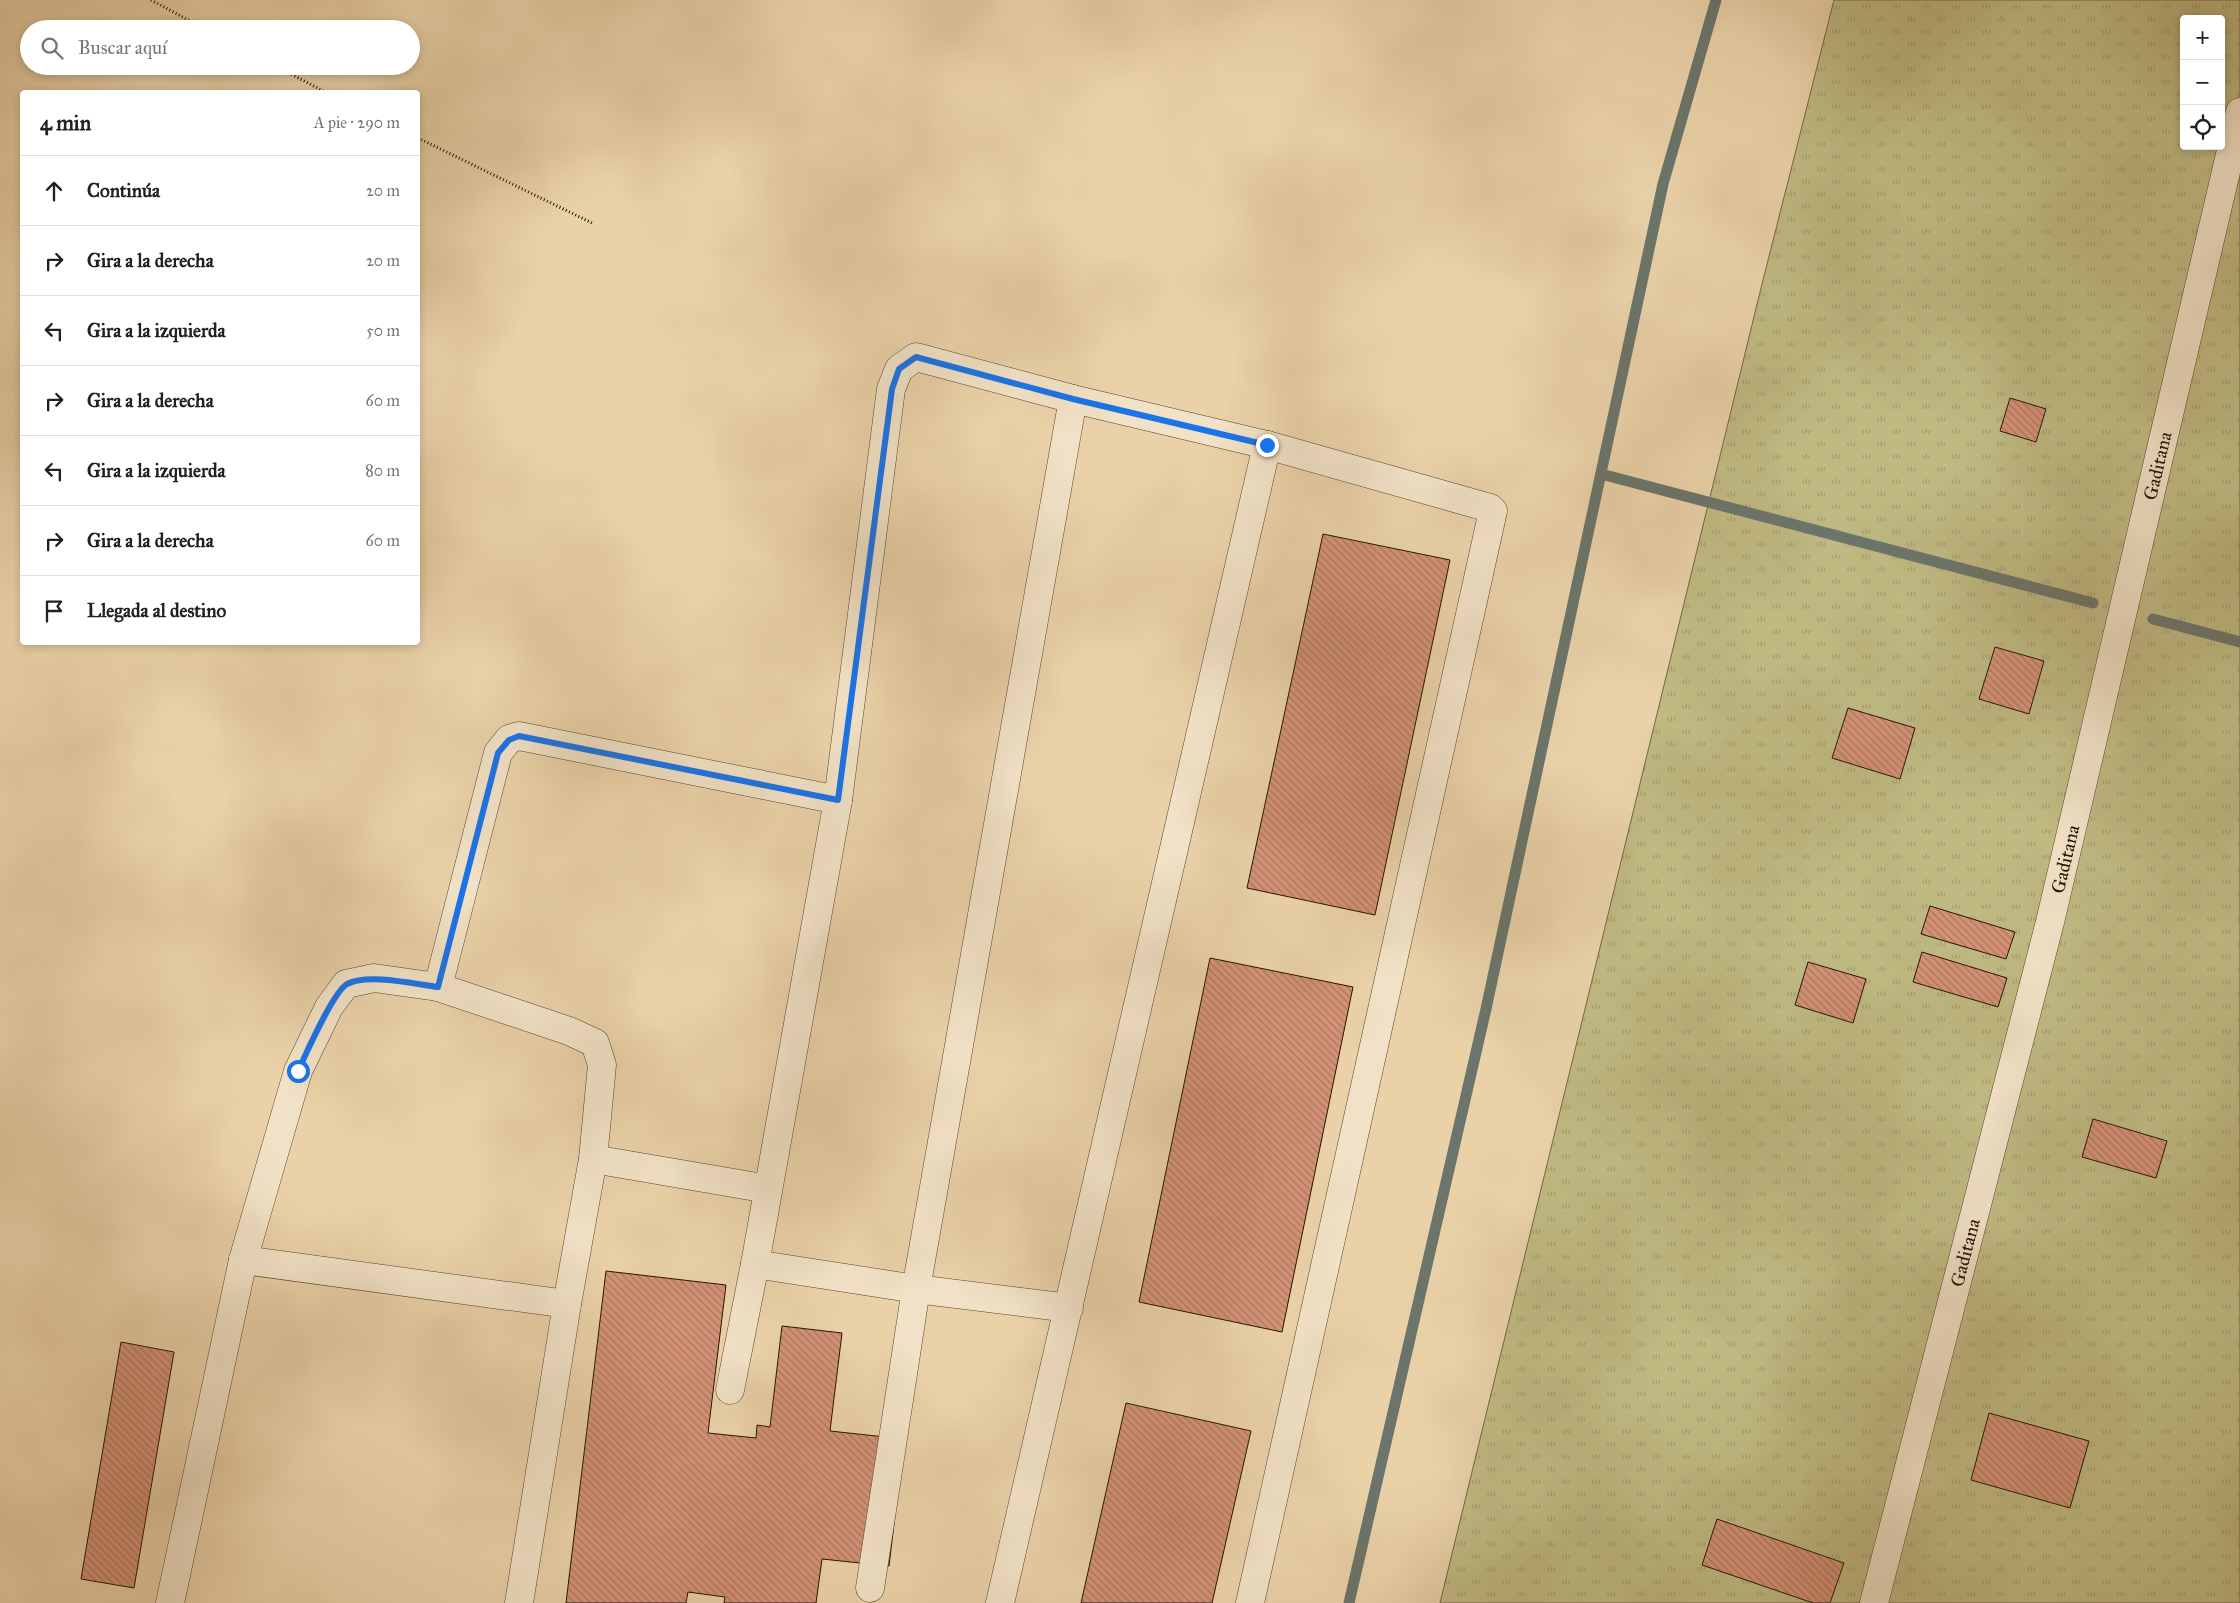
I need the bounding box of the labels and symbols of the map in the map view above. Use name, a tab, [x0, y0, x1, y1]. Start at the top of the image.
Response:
street label: Gaditana	[2138, 428, 2177, 502]
route end	[1256, 434, 1279, 457]
street label: Gaditana	[2046, 822, 2085, 896]
route start	[287, 1060, 310, 1083]
street label: Gaditana	[1945, 1215, 1985, 1289]

